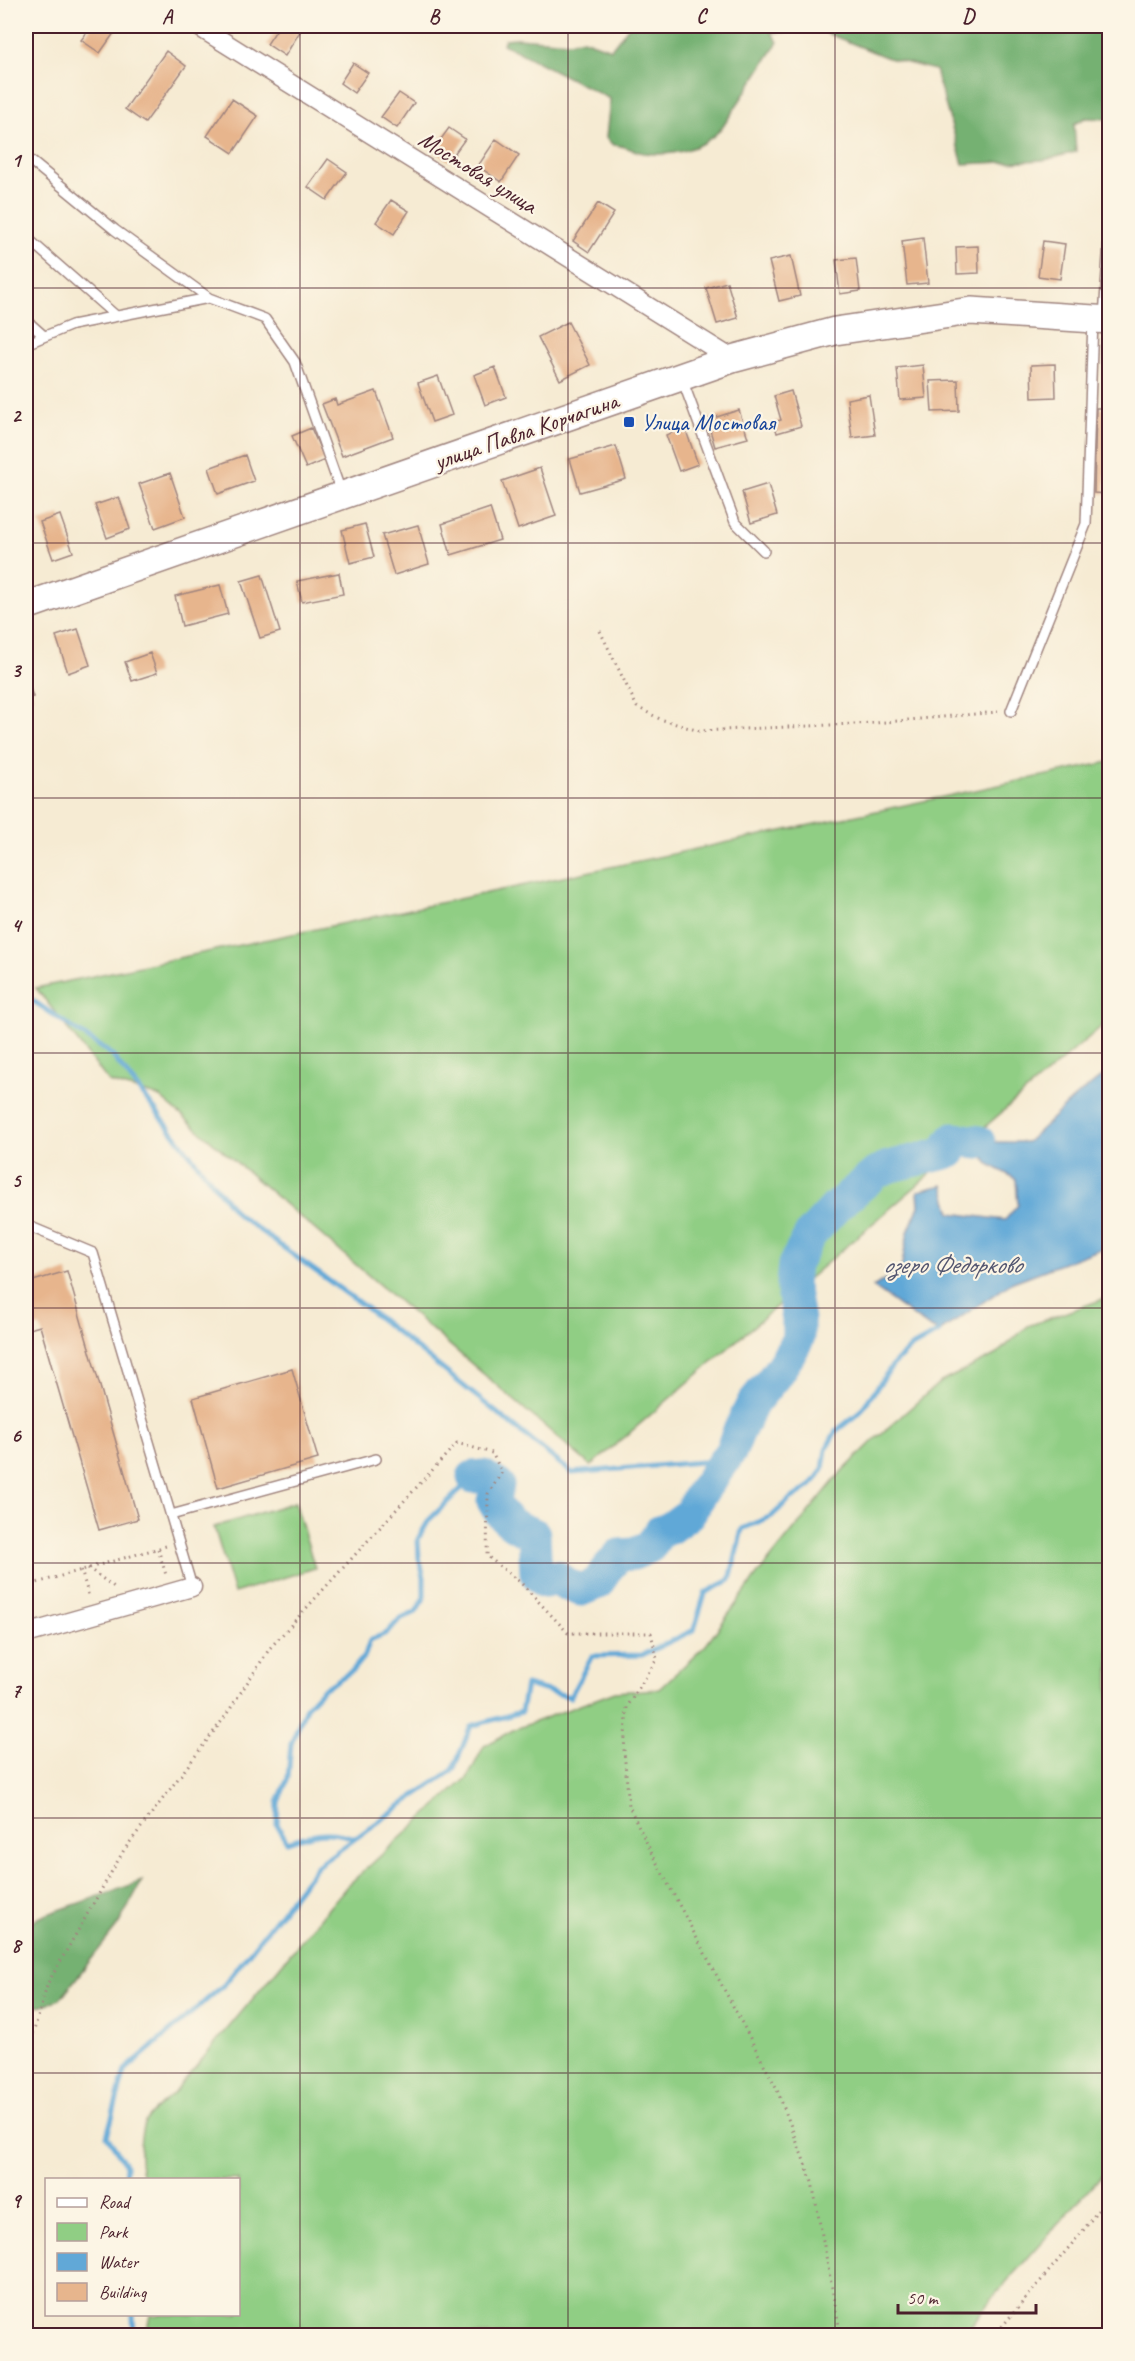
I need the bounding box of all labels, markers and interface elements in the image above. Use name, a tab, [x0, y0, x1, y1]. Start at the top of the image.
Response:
text: A	[162, 4, 174, 29]
text: B	[429, 4, 441, 29]
text: C	[696, 4, 708, 29]
text: D	[962, 4, 976, 29]
street label: Мостовая улица	[413, 124, 544, 221]
text: 1	[12, 148, 23, 173]
street label: улица Павла Корчагина	[428, 385, 624, 477]
text: 2	[12, 403, 23, 428]
place label: Улица Мостовая	[641, 407, 777, 437]
marker: Улица Мостовая	[622, 415, 636, 429]
text: 3	[12, 658, 23, 683]
text: 4	[12, 913, 24, 938]
text: 5	[12, 1168, 23, 1193]
water label: озеро Федорково	[883, 1248, 1025, 1281]
text: 6	[11, 1423, 22, 1448]
text: 7	[12, 1678, 23, 1703]
text: 8	[12, 1933, 24, 1958]
legend	[45, 2178, 240, 2316]
text: 9	[12, 2188, 23, 2213]
text: Road	[99, 2191, 132, 2213]
text: Park	[99, 2221, 129, 2243]
text: Water	[99, 2251, 140, 2273]
scale bar	[898, 2277, 1036, 2315]
text: Building	[99, 2281, 148, 2303]
text: 50 m	[907, 2287, 940, 2309]

